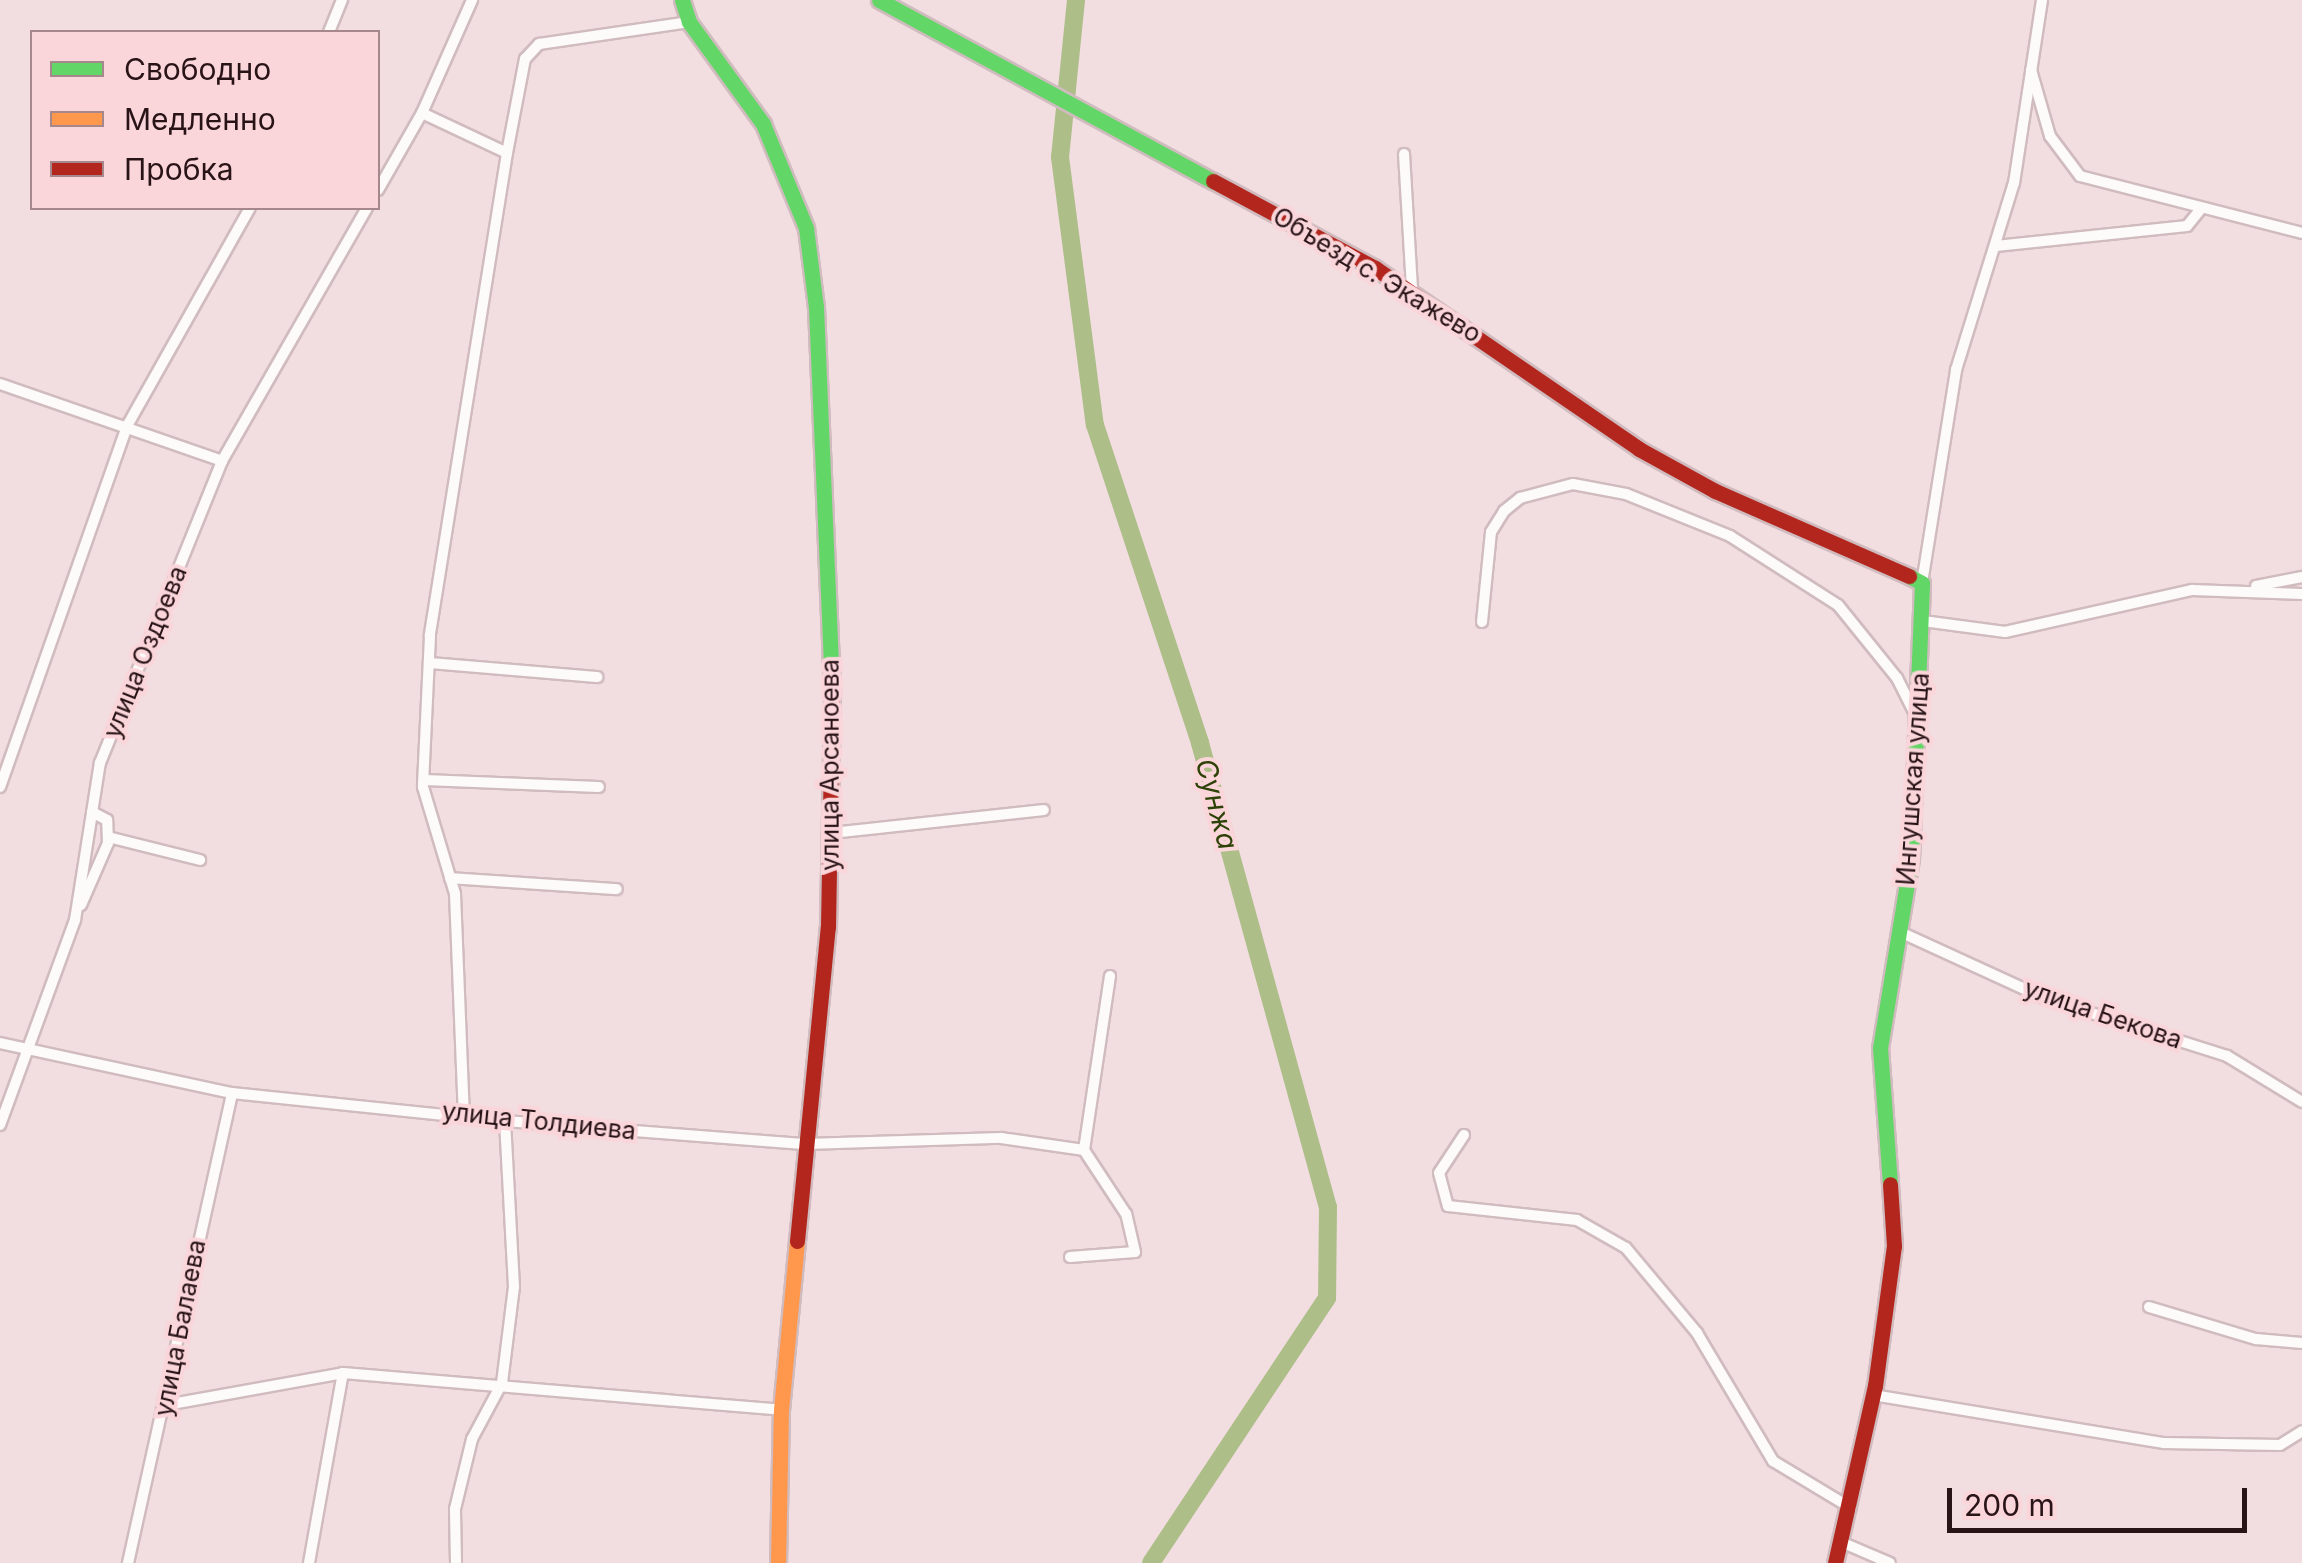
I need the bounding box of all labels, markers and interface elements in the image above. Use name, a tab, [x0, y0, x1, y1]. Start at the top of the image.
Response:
legend	[30, 30, 380, 210]
text: Свободно	[124, 51, 271, 87]
text: Медленно	[124, 101, 276, 137]
text: Пробка	[124, 151, 234, 187]
street label: Объезд с. Экажево	[1268, 201, 1486, 349]
street label: улица Оздоева	[97, 562, 193, 742]
street label: улица Арсаноева	[815, 659, 845, 871]
street label: Ингушская улица	[1891, 672, 1935, 886]
water label: Сунжа	[1189, 755, 1245, 853]
street label: улица Бекова	[2020, 973, 2186, 1055]
street label: улица Толдиева	[441, 1096, 637, 1146]
street label: улица Балаева	[148, 1237, 212, 1419]
scale bar	[1952, 1468, 2252, 1530]
text: 200 m	[1964, 1487, 2055, 1523]

